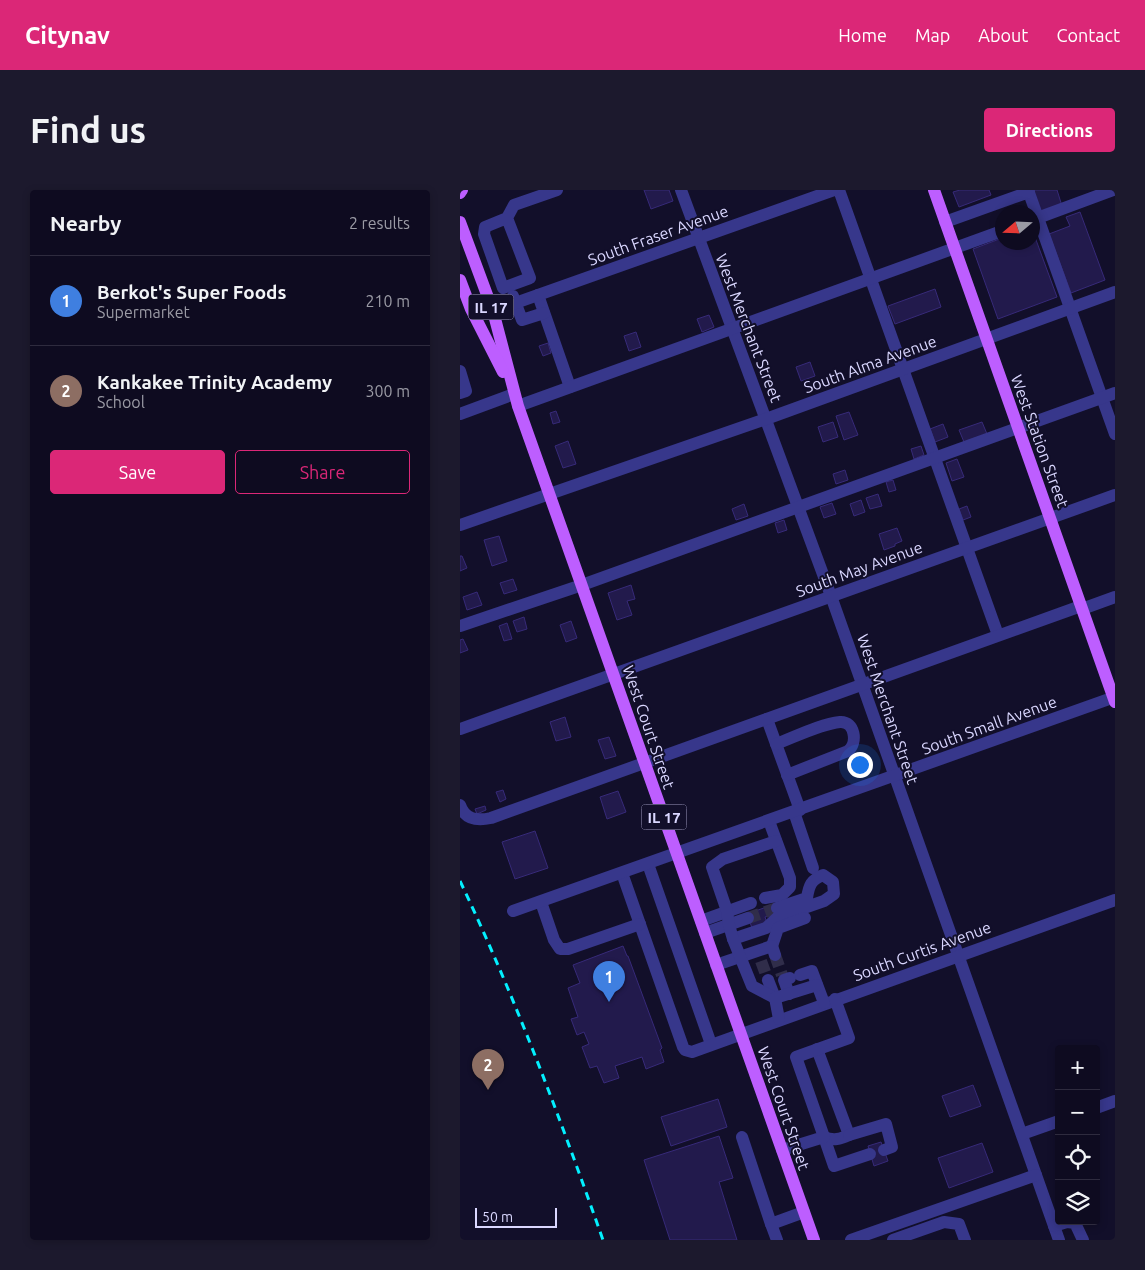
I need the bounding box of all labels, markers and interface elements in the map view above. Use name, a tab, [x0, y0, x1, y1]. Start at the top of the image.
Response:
text: Citynav	[25, 22, 110, 49]
text: Home	[838, 25, 887, 45]
text: Map	[915, 25, 950, 45]
text: About	[978, 25, 1028, 45]
text: Contact	[1056, 25, 1120, 45]
button: Directions	[984, 108, 1115, 152]
text: Find us	[30, 110, 146, 150]
street label: South Fraser Avenue	[585, 201, 731, 269]
north arrow	[995, 205, 1040, 250]
text: Nearby	[50, 211, 121, 235]
text: 2 results	[349, 214, 410, 232]
street label: West Merchant Street	[712, 251, 786, 405]
text: Berkot's Super Foods	[97, 281, 286, 303]
text: 1	[61, 292, 71, 310]
text: 210 m	[365, 292, 410, 310]
road number: IL 17	[468, 294, 514, 320]
text: Supermarket	[97, 303, 190, 321]
street label: South Alma Avenue	[801, 332, 939, 396]
text: Kankakee Trinity Academy	[97, 371, 332, 393]
street label: West Station Street	[1008, 372, 1073, 511]
text: 2	[61, 382, 71, 400]
text: 300 m	[365, 382, 410, 400]
text: School	[97, 393, 145, 411]
button: Save	[50, 450, 225, 494]
button: Share	[235, 450, 410, 494]
street label: South May Avenue	[793, 538, 925, 600]
street label: West Merchant Street	[854, 632, 922, 787]
street label: West Court Street	[619, 663, 679, 792]
street label: South Small Avenue	[919, 692, 1059, 758]
your location	[847, 752, 873, 778]
road number: IL 17	[642, 804, 686, 830]
street label: South Curtis Avenue	[851, 918, 993, 984]
pin: 1	[593, 961, 625, 1002]
street label: West Court Street	[754, 1044, 814, 1173]
map controls	[1055, 1045, 1100, 1225]
button: +	[1055, 1045, 1100, 1090]
pin: 2	[472, 1049, 504, 1090]
button: −	[1055, 1090, 1100, 1135]
button: locate	[1055, 1135, 1100, 1180]
button: layers	[1055, 1180, 1100, 1225]
scale bar	[475, 1205, 558, 1228]
text: 50 m	[482, 1209, 513, 1225]

